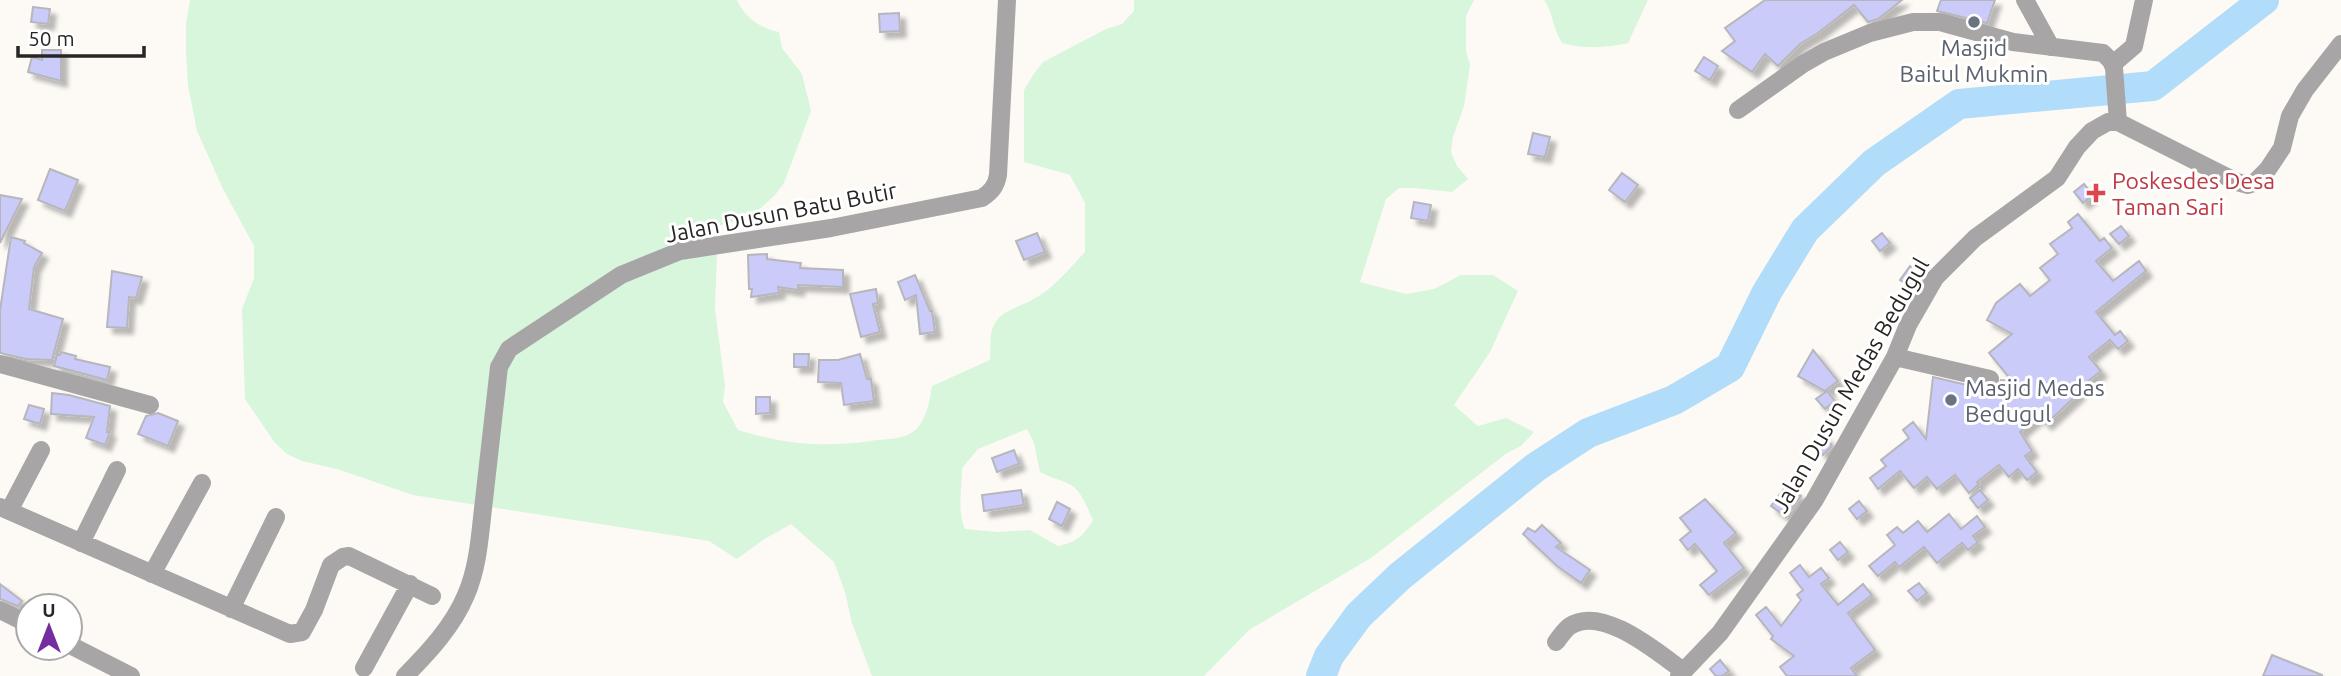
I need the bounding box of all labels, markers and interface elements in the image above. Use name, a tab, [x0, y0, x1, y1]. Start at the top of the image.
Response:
scale bar	[18, 14, 144, 58]
marker: Masjid Baitul Mukmin	[1966, 14, 1982, 30]
text: 50 m	[28, 26, 75, 50]
place label: Masjid Baitul Mukmin	[1900, 35, 2048, 86]
place label: Poskesdes Desa Taman Sari	[2112, 168, 2275, 219]
street label: Jalan Dusun Batu Butir	[663, 177, 899, 247]
marker: Poskesdes Desa Taman Sari	[2086, 183, 2106, 203]
street label: Jalan Dusun Medas Bedugul	[1767, 253, 1933, 517]
place label: Masjid Medas Bedugul	[1965, 375, 2105, 426]
marker: Masjid Medas Bedugul	[1943, 392, 1959, 408]
north arrow	[14, 592, 84, 662]
text: U	[42, 599, 56, 621]

